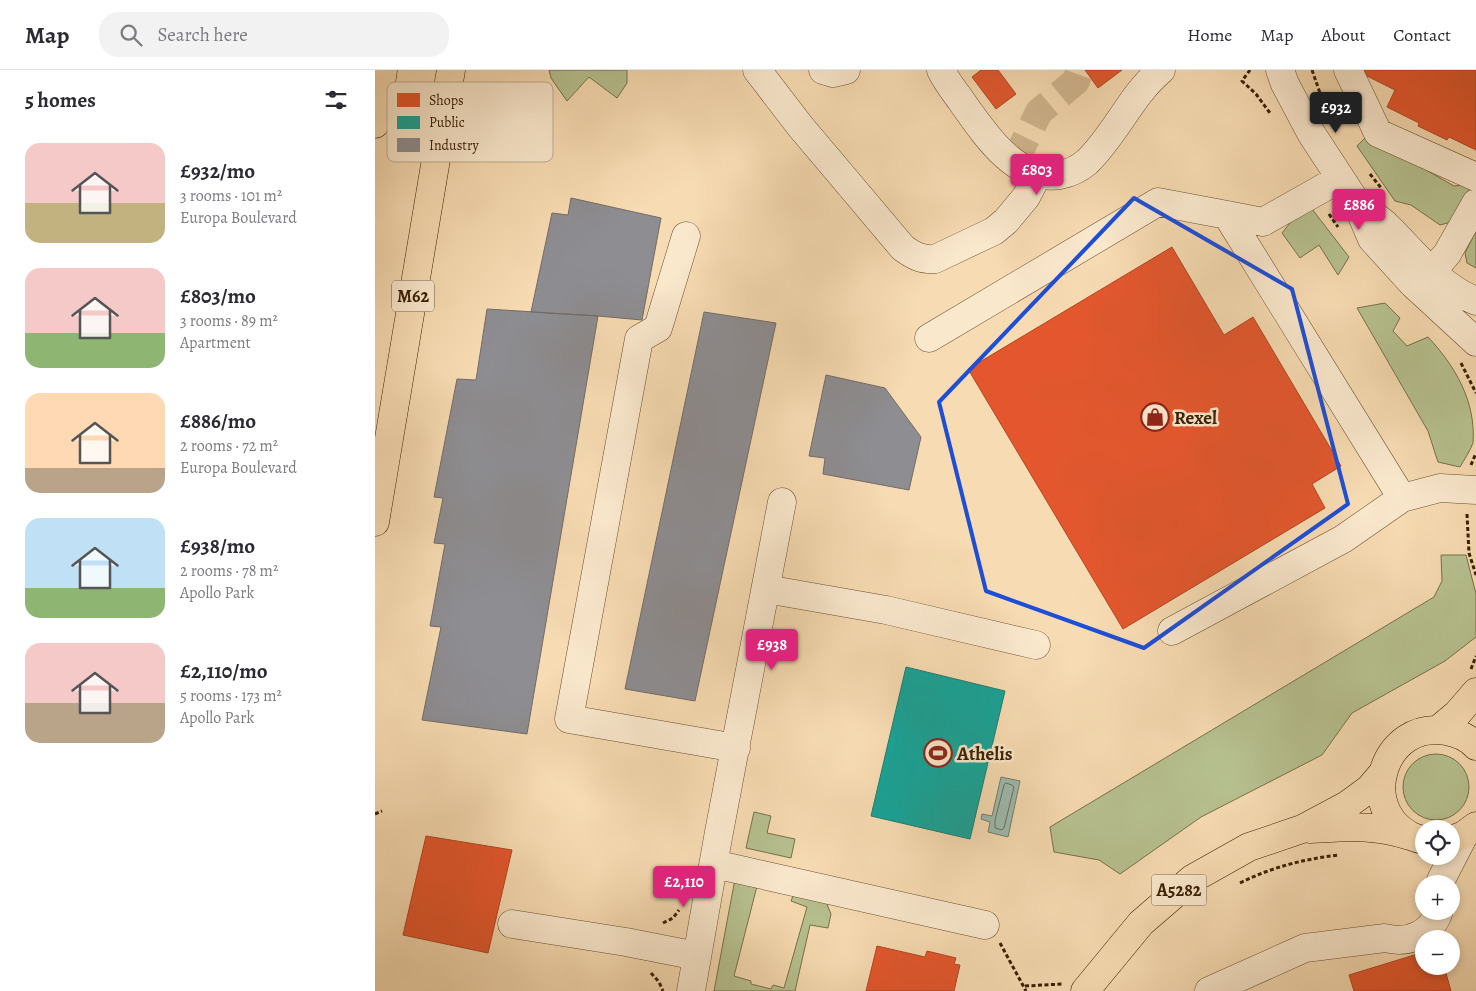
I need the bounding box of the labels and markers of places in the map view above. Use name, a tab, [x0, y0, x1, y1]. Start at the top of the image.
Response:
pin: £932	[1306, 92, 1366, 134]
pin: £803	[1007, 154, 1067, 196]
pin: £886	[1329, 189, 1389, 231]
shop icon: Rexel	[1140, 402, 1170, 432]
place label: Rexel	[1174, 405, 1217, 431]
pin: £938	[742, 628, 802, 671]
sports icon: Athelis	[923, 738, 953, 768]
place label: Athelis	[956, 741, 1013, 767]
pin: £2,110	[643, 866, 725, 908]

